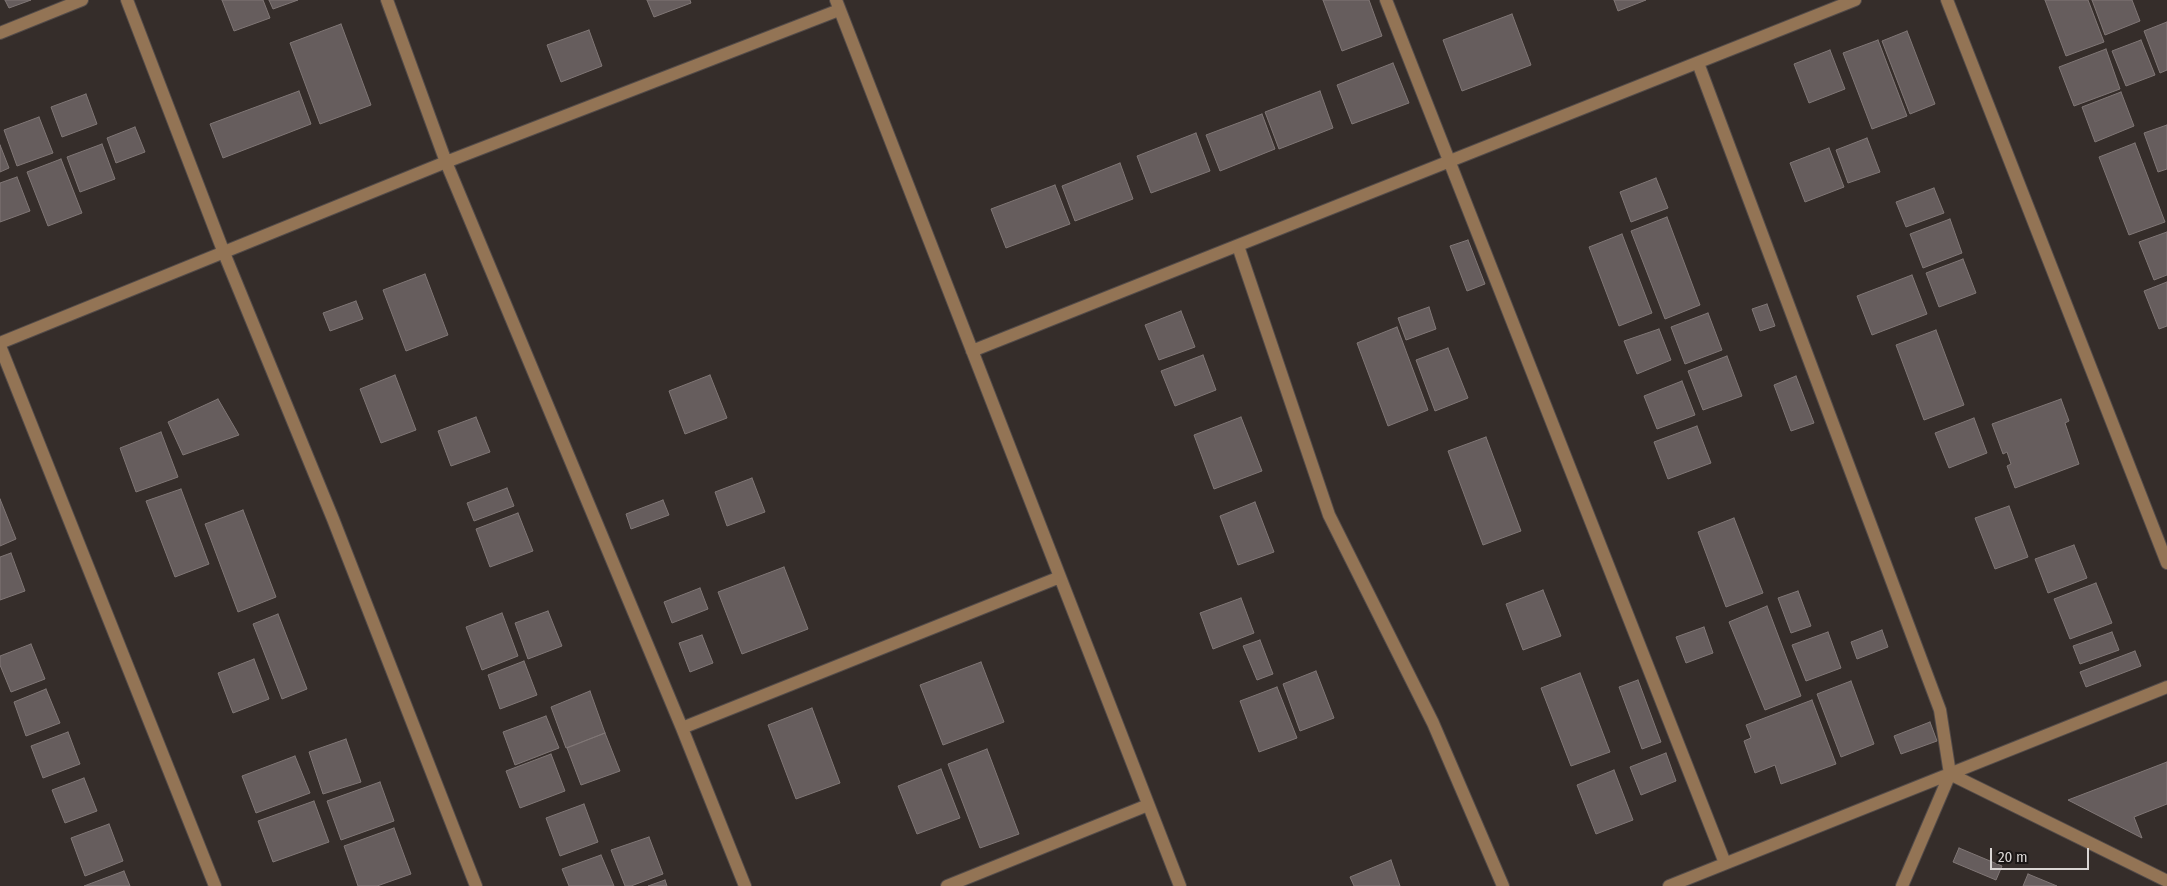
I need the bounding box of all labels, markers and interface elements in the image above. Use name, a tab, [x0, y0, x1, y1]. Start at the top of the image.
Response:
scale bar	[1992, 838, 2091, 870]
text: 20 m	[1998, 848, 2028, 866]

